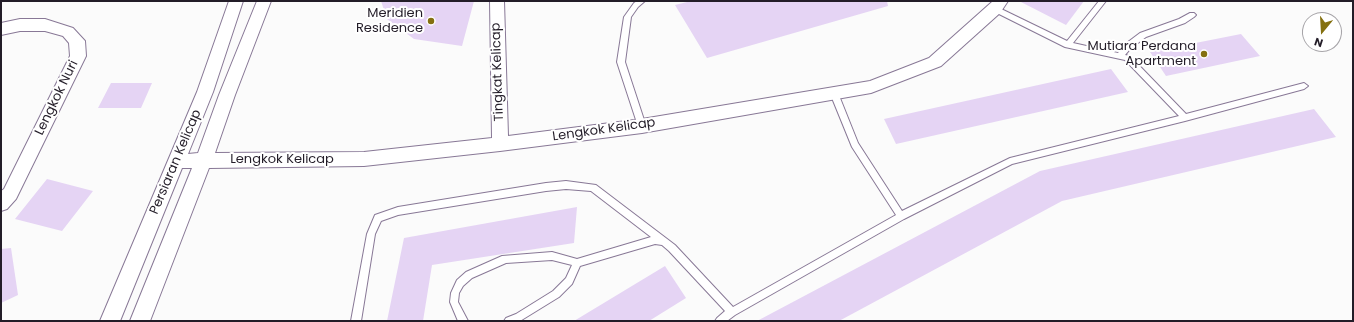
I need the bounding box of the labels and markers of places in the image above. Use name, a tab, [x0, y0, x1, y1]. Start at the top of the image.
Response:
place label: Meridien Residence	[356, 6, 423, 37]
marker: Meridien Residence	[426, 16, 436, 26]
place label: Mutiara Perdana Apartment	[1088, 39, 1196, 70]
marker: Mutiara Perdana Apartment	[1199, 49, 1209, 59]

